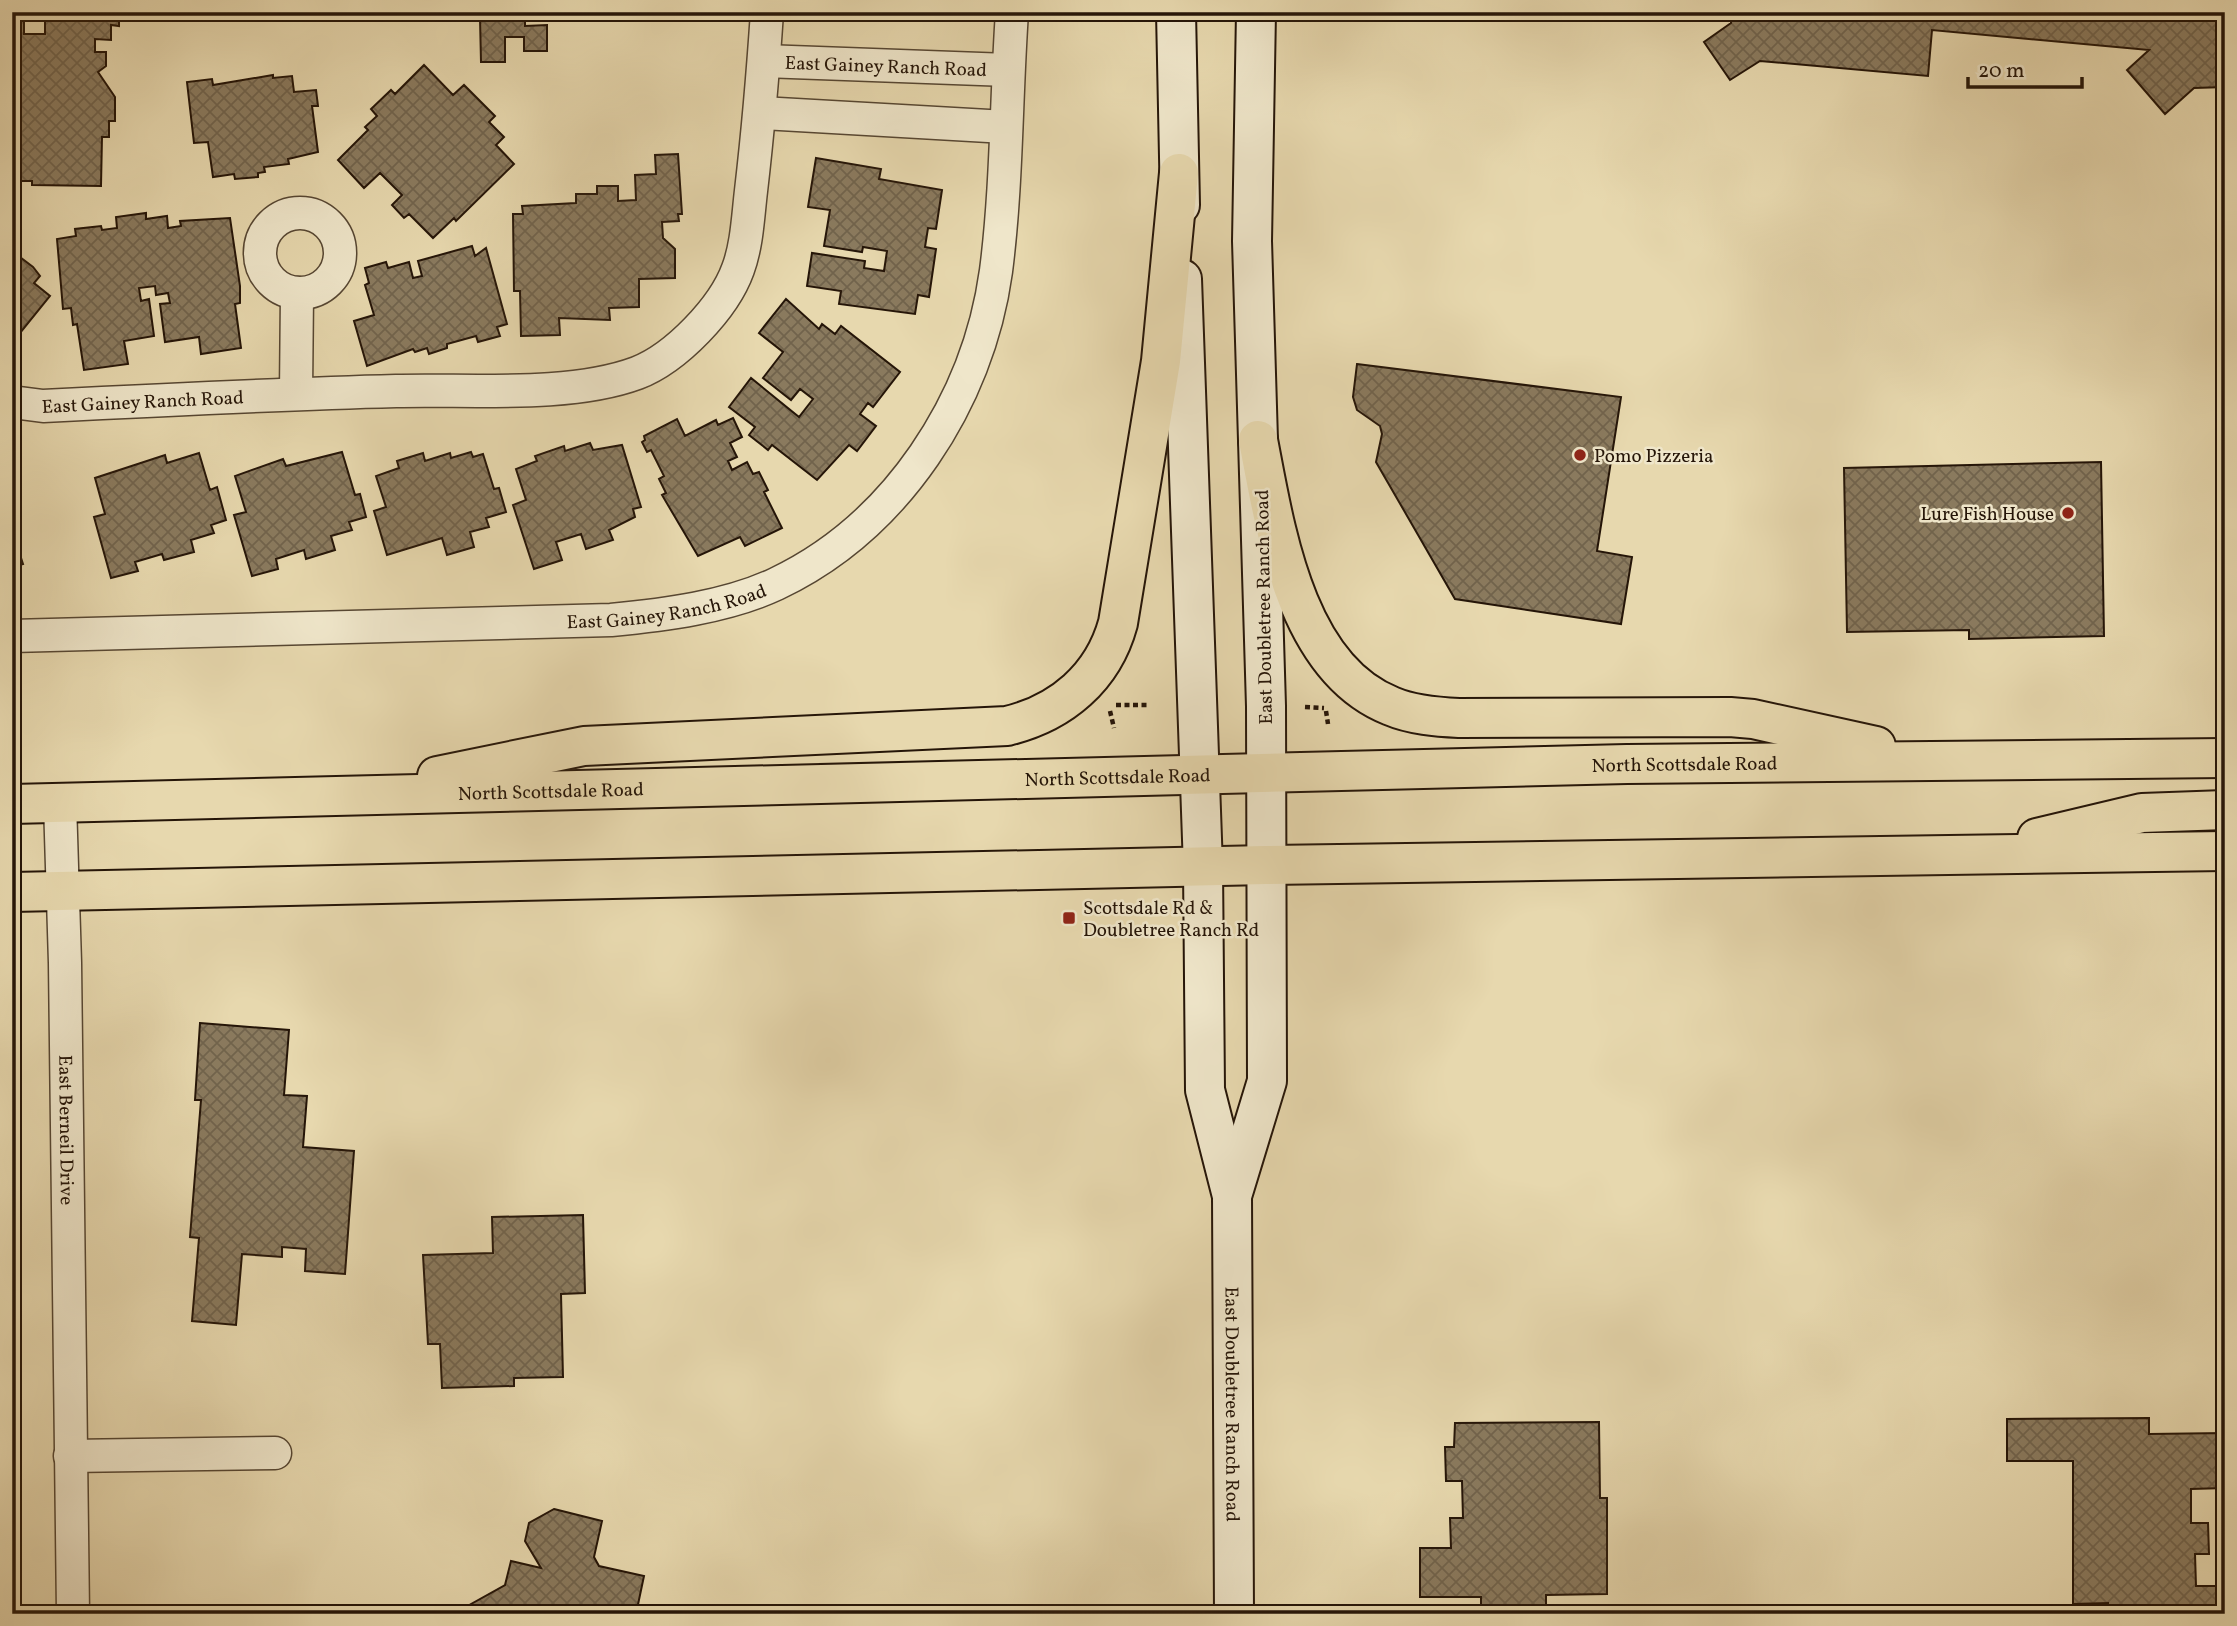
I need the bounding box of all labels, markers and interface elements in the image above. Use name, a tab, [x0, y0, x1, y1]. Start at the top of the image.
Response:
scale bar	[1968, 46, 2081, 90]
street label: East Gainey Ranch Road	[784, 51, 987, 84]
text: 20 m	[1978, 57, 2024, 86]
street label: East Gainey Ranch Road	[41, 385, 244, 421]
place label: Pomo Pizzeria	[1594, 444, 1713, 470]
marker: Pomo Pizzeria	[1572, 447, 1588, 463]
street label: East Doubletree Ranch Road	[1250, 489, 1280, 725]
place label: Lure Fish House	[1921, 502, 2054, 528]
marker: Lure Fish House	[2060, 505, 2076, 521]
street label: East Gainey Ranch Road	[566, 579, 771, 636]
street label: North Scottsdale Road	[1591, 751, 1778, 780]
street label: North Scottsdale Road	[1024, 763, 1211, 794]
street label: North Scottsdale Road	[458, 777, 644, 808]
place label: Scottsdale Rd & Doubletree Ranch Rd	[1083, 896, 1259, 944]
marker: Scottsdale Rd & Doubletree Ranch Rd	[1061, 910, 1077, 926]
street label: East Berneil Drive	[51, 1055, 79, 1205]
street label: East Doubletree Ranch Road	[1217, 1286, 1245, 1522]

